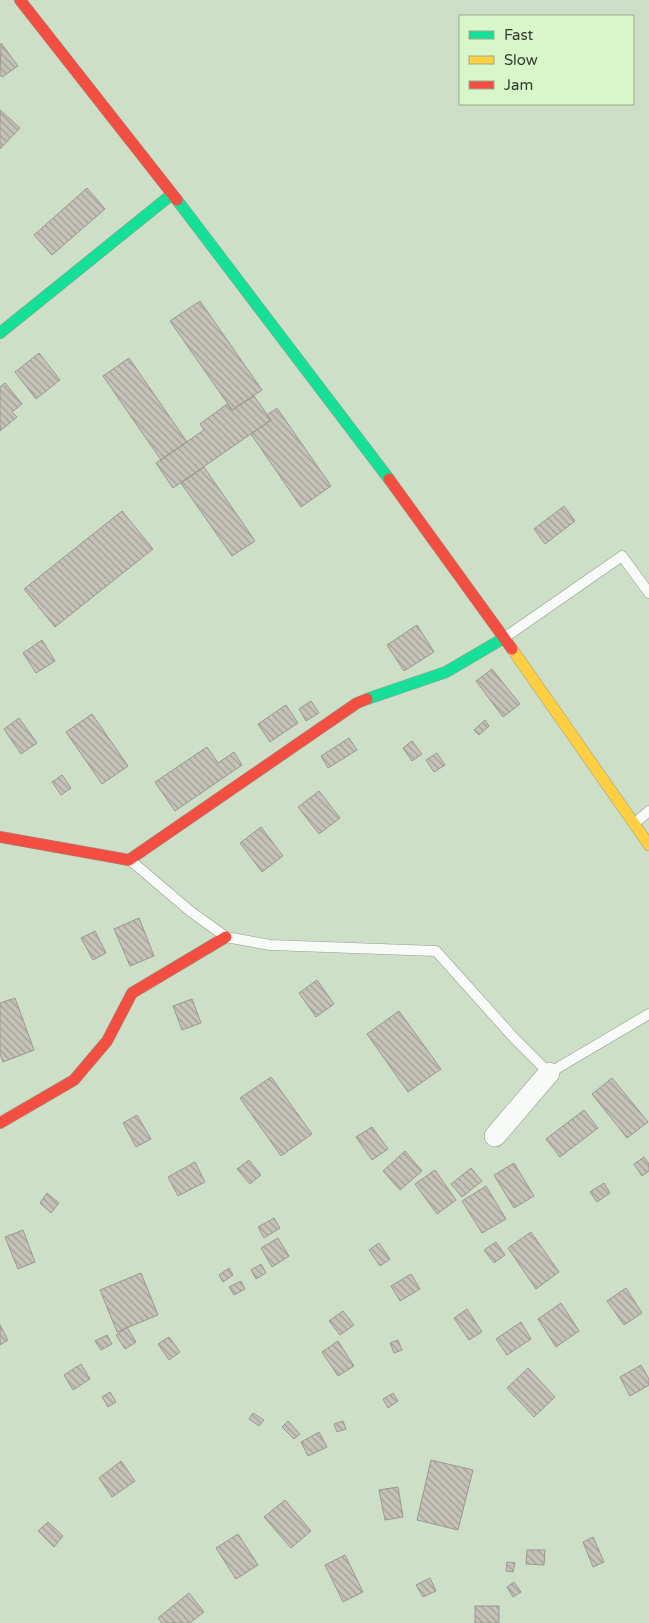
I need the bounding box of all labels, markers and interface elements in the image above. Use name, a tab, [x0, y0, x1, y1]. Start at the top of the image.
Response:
legend	[459, 15, 634, 105]
text: Fast	[504, 26, 534, 44]
text: Slow	[504, 51, 538, 69]
text: Jam	[504, 76, 533, 94]

